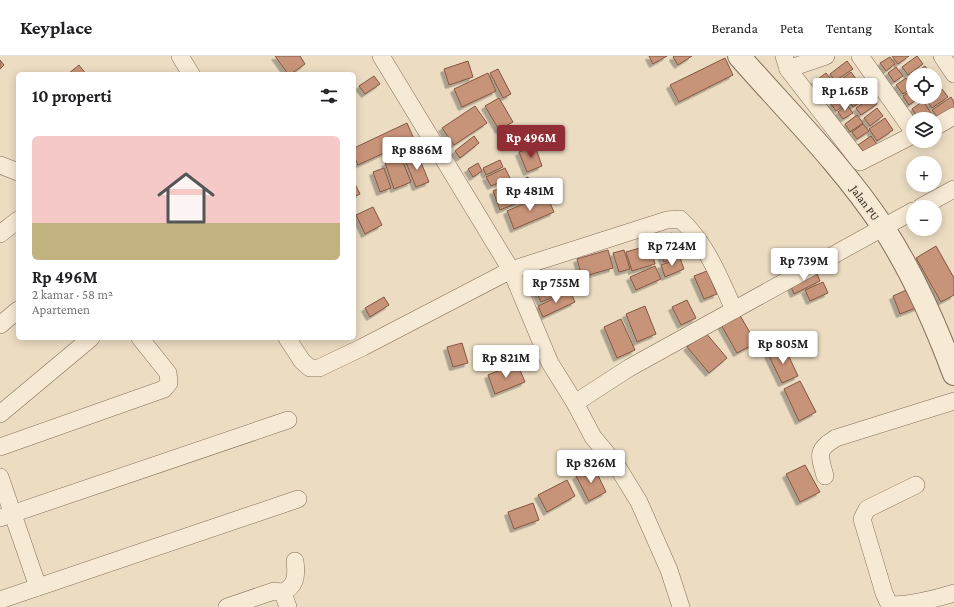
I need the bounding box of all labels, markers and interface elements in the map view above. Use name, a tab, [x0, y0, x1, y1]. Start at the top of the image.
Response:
text: Keyplace	[20, 17, 92, 38]
text: Beranda	[712, 20, 758, 36]
text: Peta	[780, 20, 804, 36]
text: Tentang	[826, 20, 872, 36]
text: Kontak	[894, 20, 934, 36]
map controls	[906, 68, 942, 236]
button: locate	[906, 68, 942, 104]
pin: Rp 1.65B	[804, 78, 886, 112]
text: Rp 1.65B	[822, 83, 868, 98]
icon: filters	[318, 85, 340, 107]
text: 10 properti	[32, 87, 112, 106]
button: layers	[906, 112, 942, 148]
pin: Rp 496M	[494, 125, 568, 159]
text: Rp 496M	[506, 130, 556, 145]
pin: Rp 886M	[380, 137, 454, 171]
text: Rp 886M	[391, 142, 443, 157]
button: +	[906, 156, 942, 192]
icon: home	[150, 162, 222, 234]
pin: Rp 481M	[493, 178, 567, 212]
street label: Jalan PU	[847, 182, 883, 224]
text: Rp 481M	[506, 183, 554, 198]
button: −	[906, 200, 942, 236]
pin: Rp 724M	[635, 233, 709, 267]
text: Rp 724M	[648, 238, 696, 253]
pin: Rp 739M	[767, 248, 841, 282]
text: Rp 739M	[780, 253, 828, 268]
text: Rp 496M	[32, 268, 97, 287]
pin: Rp 755M	[519, 270, 593, 304]
text: Rp 755M	[532, 275, 580, 290]
text: 2 kamar · 58 m²	[32, 287, 113, 302]
text: Apartemen	[32, 302, 90, 317]
pin: Rp 805M	[746, 331, 820, 365]
text: Rp 805M	[758, 336, 808, 351]
pin: Rp 821M	[469, 345, 543, 379]
text: Rp 821M	[482, 350, 530, 365]
pin: Rp 826M	[554, 450, 628, 484]
text: Rp 826M	[566, 455, 616, 470]

